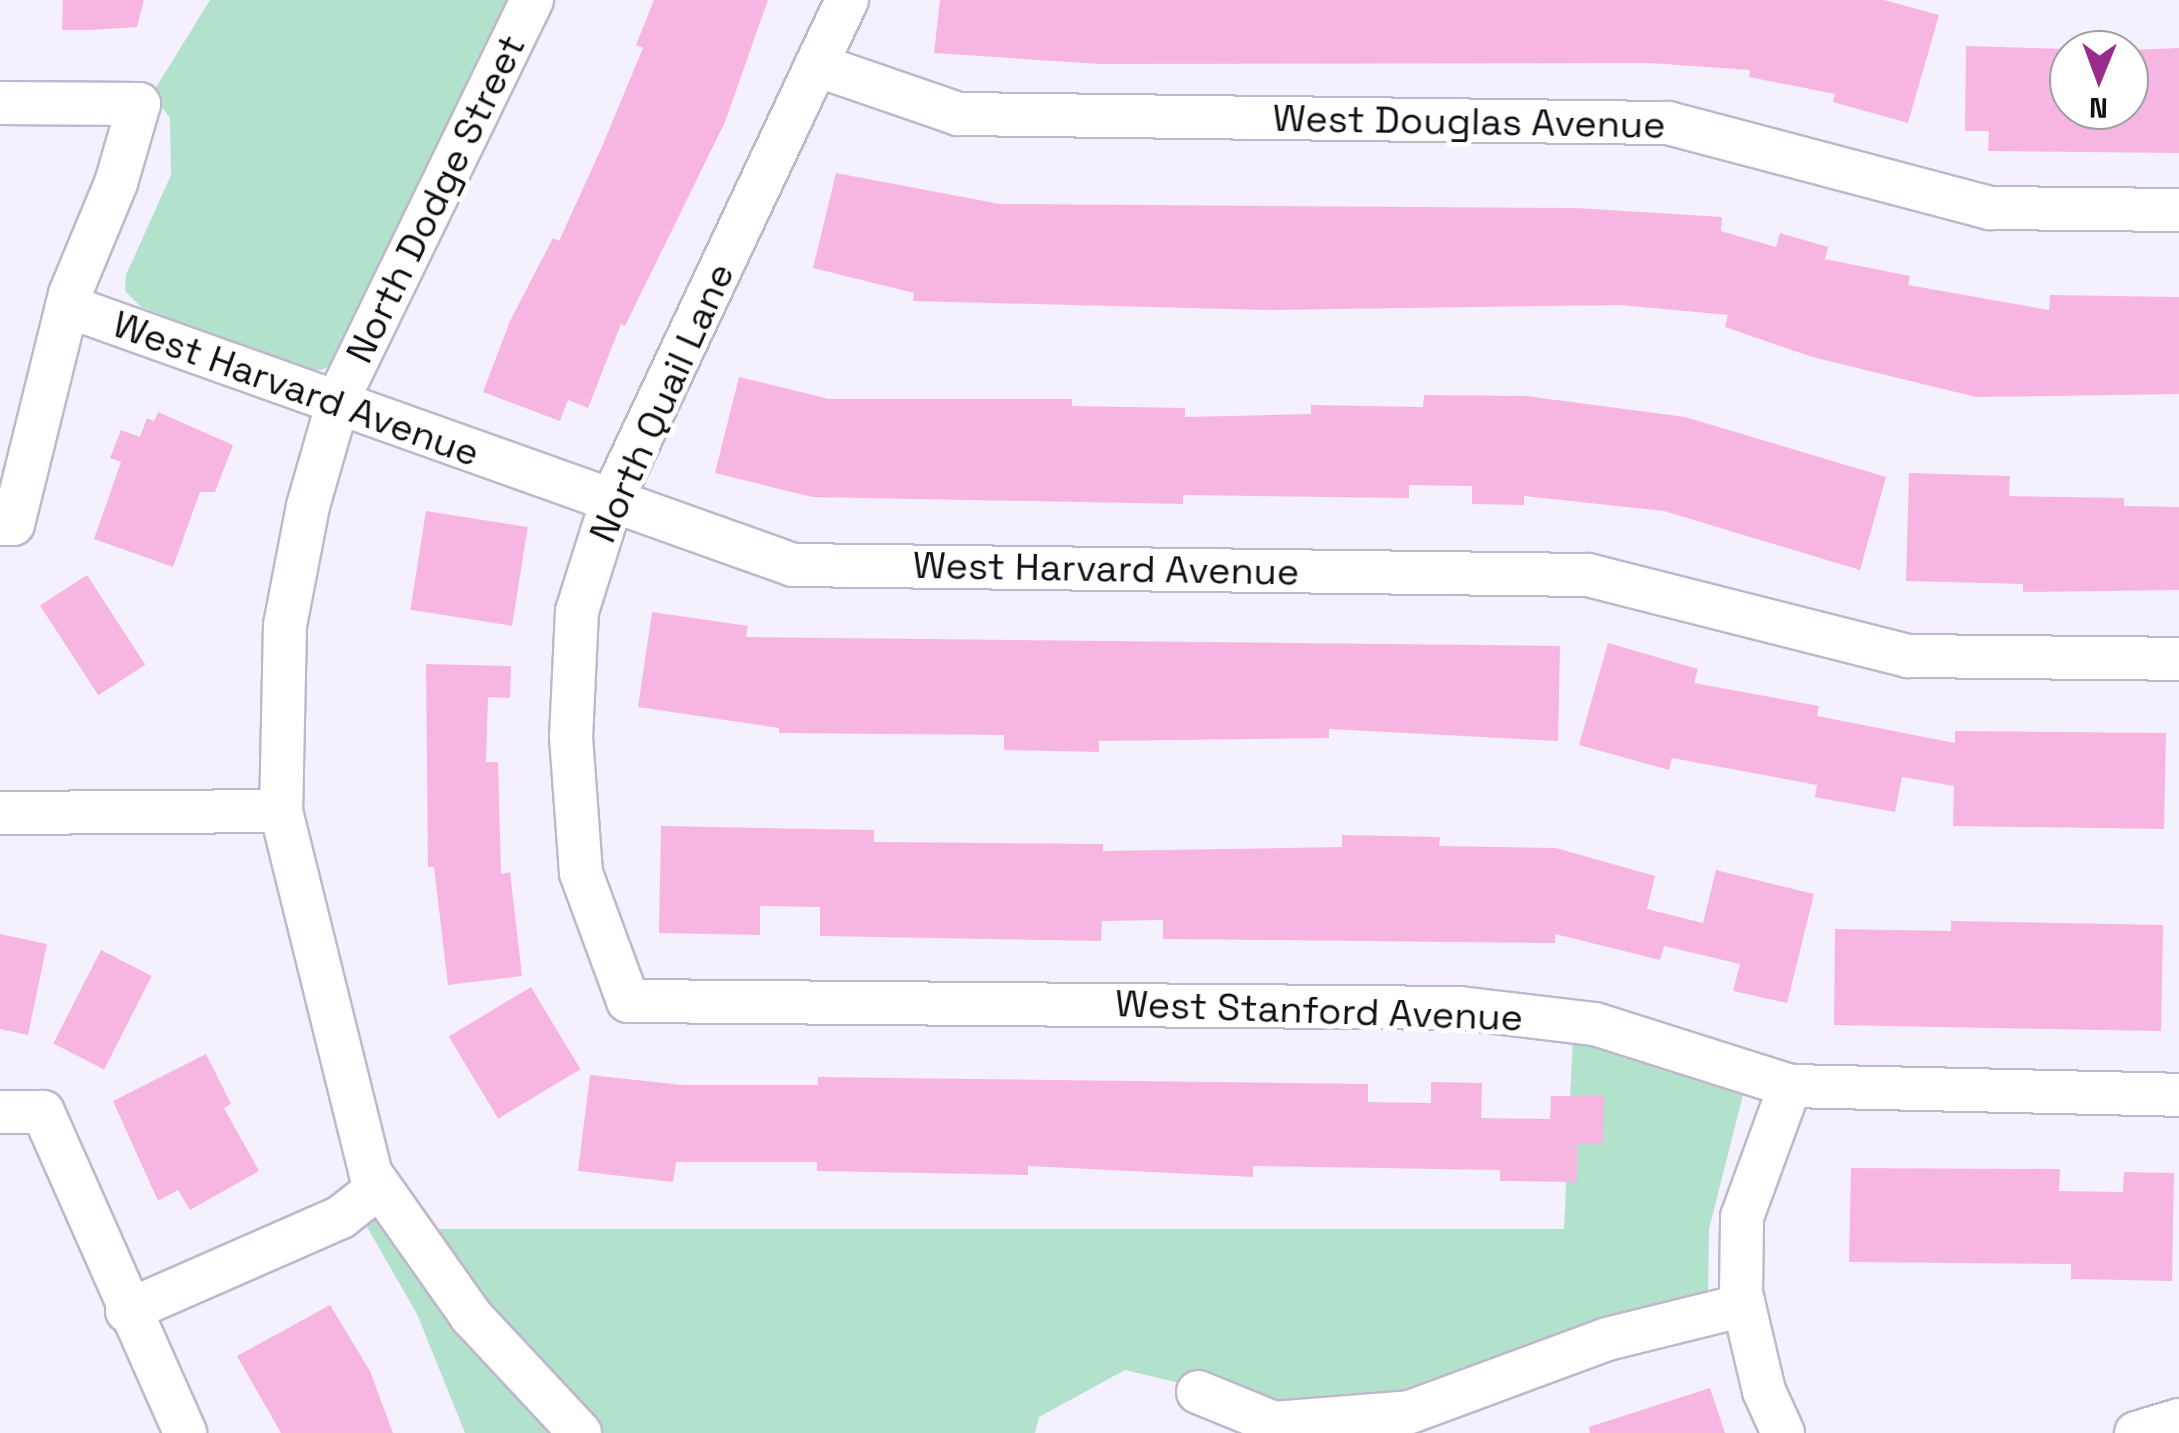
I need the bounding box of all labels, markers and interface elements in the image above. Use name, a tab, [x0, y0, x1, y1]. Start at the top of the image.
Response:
street label: North Dodge Street	[337, 27, 535, 371]
north arrow	[2049, 30, 2149, 130]
text: N	[2089, 90, 2108, 126]
street label: West Douglas Avenue	[1272, 96, 1666, 148]
street label: North Quail Lane	[580, 256, 744, 550]
street label: West Harvard Avenue	[106, 301, 486, 477]
street label: West Harvard Avenue	[912, 543, 1300, 595]
street label: West Stanford Avenue	[1114, 981, 1524, 1041]

